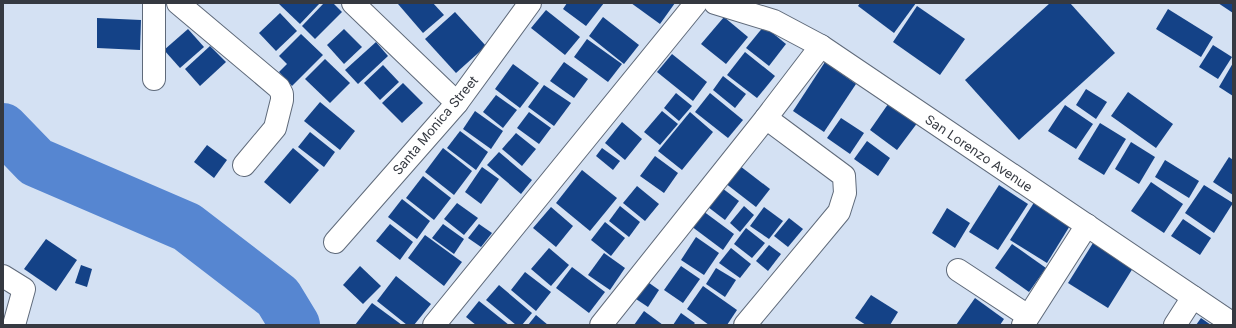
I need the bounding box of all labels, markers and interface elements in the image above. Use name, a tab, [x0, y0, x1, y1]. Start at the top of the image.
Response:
street label: Santa Monica Street	[389, 72, 481, 178]
street label: San Lorenzo Avenue	[922, 111, 1036, 195]

